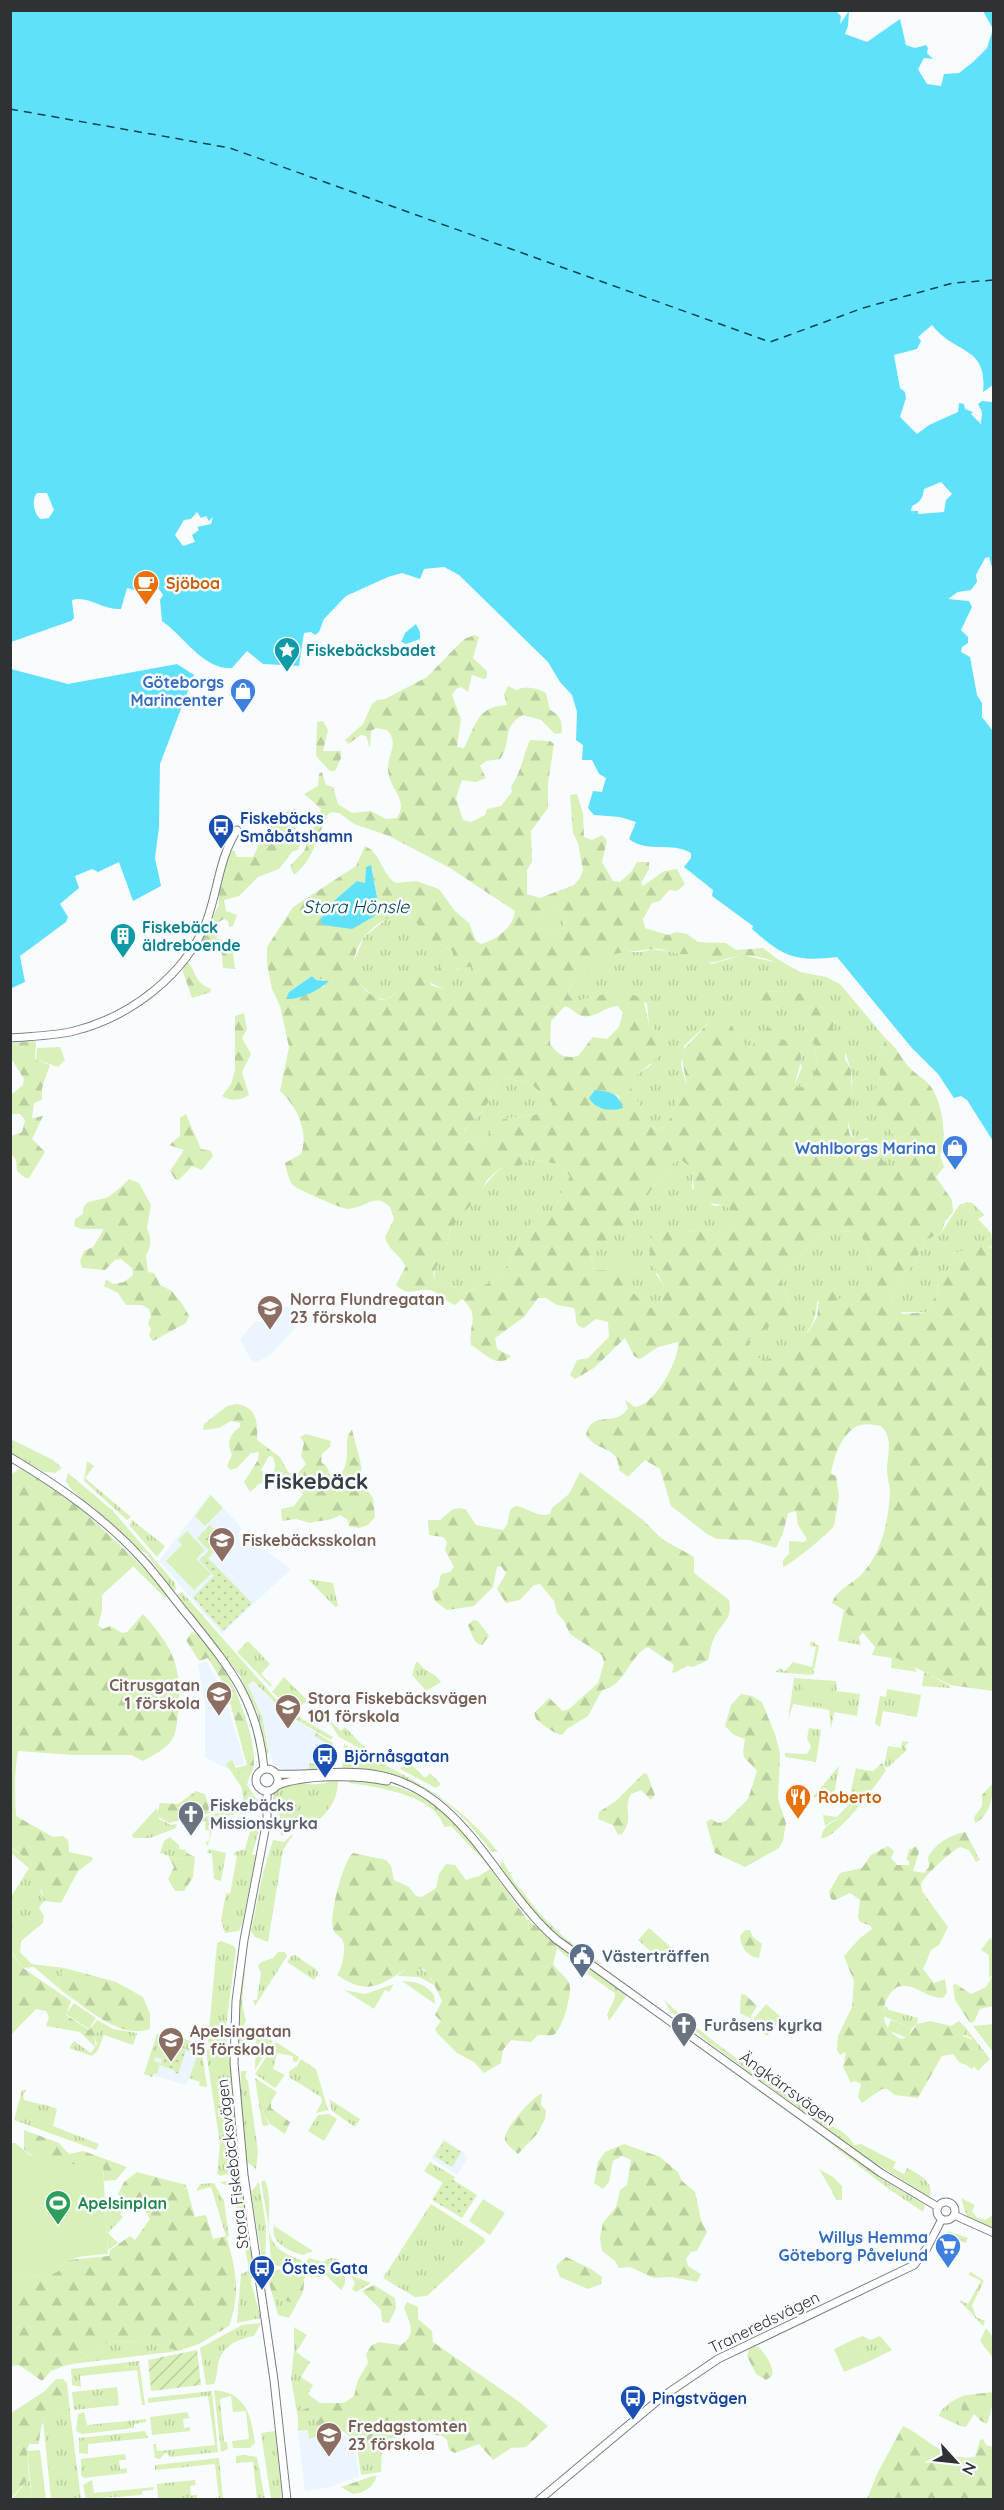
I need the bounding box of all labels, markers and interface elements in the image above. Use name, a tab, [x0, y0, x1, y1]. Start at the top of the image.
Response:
cafe icon: Sjöboa	[131, 568, 161, 606]
place label: Sjöboa	[166, 573, 220, 593]
place icon: Fiskebäcksbadet	[272, 635, 302, 673]
place label: Fiskebäcksbadet	[306, 640, 436, 660]
place label: Göteborgs Marincenter	[130, 672, 224, 710]
shop icon: Göteborgs Marincenter	[228, 676, 258, 714]
place label: Fiskebäcks Småbåtshamn	[240, 808, 353, 846]
bus stop icon: Fiskebäcks Småbåtshamn	[206, 812, 236, 850]
water label: Stora Hönsle	[303, 895, 410, 918]
place label: Fiskebäck äldreboende	[142, 917, 241, 955]
building icon: Fiskebäck äldreboende	[108, 921, 138, 959]
shop icon: Wahlborgs Marina	[940, 1133, 970, 1171]
place label: Wahlborgs Marina	[795, 1138, 936, 1158]
place label: Norra Flundregatan 23 förskola	[290, 1289, 444, 1327]
school or university icon: Norra Flundregatan 23 förskola	[255, 1293, 285, 1331]
district label: Fiskebäck	[264, 1467, 368, 1495]
school or university icon: Fiskebäcksskolan	[207, 1525, 237, 1563]
place label: Fiskebäcksskolan	[242, 1530, 376, 1550]
place label: Citrusgatan 1 förskola	[109, 1675, 200, 1713]
school or university icon: Citrusgatan 1 förskola	[204, 1679, 234, 1717]
place label: Stora Fiskebäcksvägen 101 förskola	[308, 1688, 487, 1726]
school or university icon: Stora Fiskebäcksvägen 101 förskola	[273, 1692, 303, 1730]
bus stop icon: Björnåsgatan	[310, 1741, 340, 1779]
place label: Björnåsgatan	[344, 1746, 449, 1766]
restaurant icon: Roberto	[783, 1782, 813, 1820]
place label: Roberto	[818, 1787, 882, 1807]
place label: Fiskebäcks Missionskyrka	[210, 1795, 318, 1833]
church icon: Fiskebäcks Missionskyrka	[176, 1799, 206, 1837]
public building icon: Västerträffen	[567, 1941, 597, 1979]
place label: Västerträffen	[602, 1946, 710, 1966]
church icon: Furåsens kyrka	[669, 2010, 699, 2048]
place label: Furåsens kyrka	[704, 2015, 822, 2035]
place label: Apelsingatan 15 förskola	[190, 2021, 291, 2059]
school or university icon: Apelsingatan 15 förskola	[156, 2025, 186, 2063]
street label: Ängkärrsvägen	[736, 2046, 840, 2130]
street label: Stora Fiskebäcksvägen	[212, 2078, 252, 2250]
sports icon: Apelsinplan	[43, 2188, 73, 2226]
place label: Apelsinplan	[78, 2193, 167, 2213]
place label: Willys Hemma Göteborg Påvelund	[779, 2227, 928, 2265]
supermarket icon: Willys Hemma Göteborg Påvelund	[933, 2231, 963, 2269]
bus stop icon: Östes Gata	[247, 2253, 277, 2291]
place label: Östes Gata	[282, 2258, 368, 2278]
street label: Traneredsvägen	[705, 2287, 823, 2357]
bus stop icon: Pingstvägen	[618, 2383, 648, 2421]
place label: Pingstvägen	[652, 2388, 747, 2408]
place label: Fredagstomten 23 förskola	[348, 2416, 467, 2454]
school or university icon: Fredagstomten 23 förskola	[314, 2420, 344, 2458]
north arrow	[926, 2432, 986, 2492]
text: N	[958, 2459, 981, 2479]

